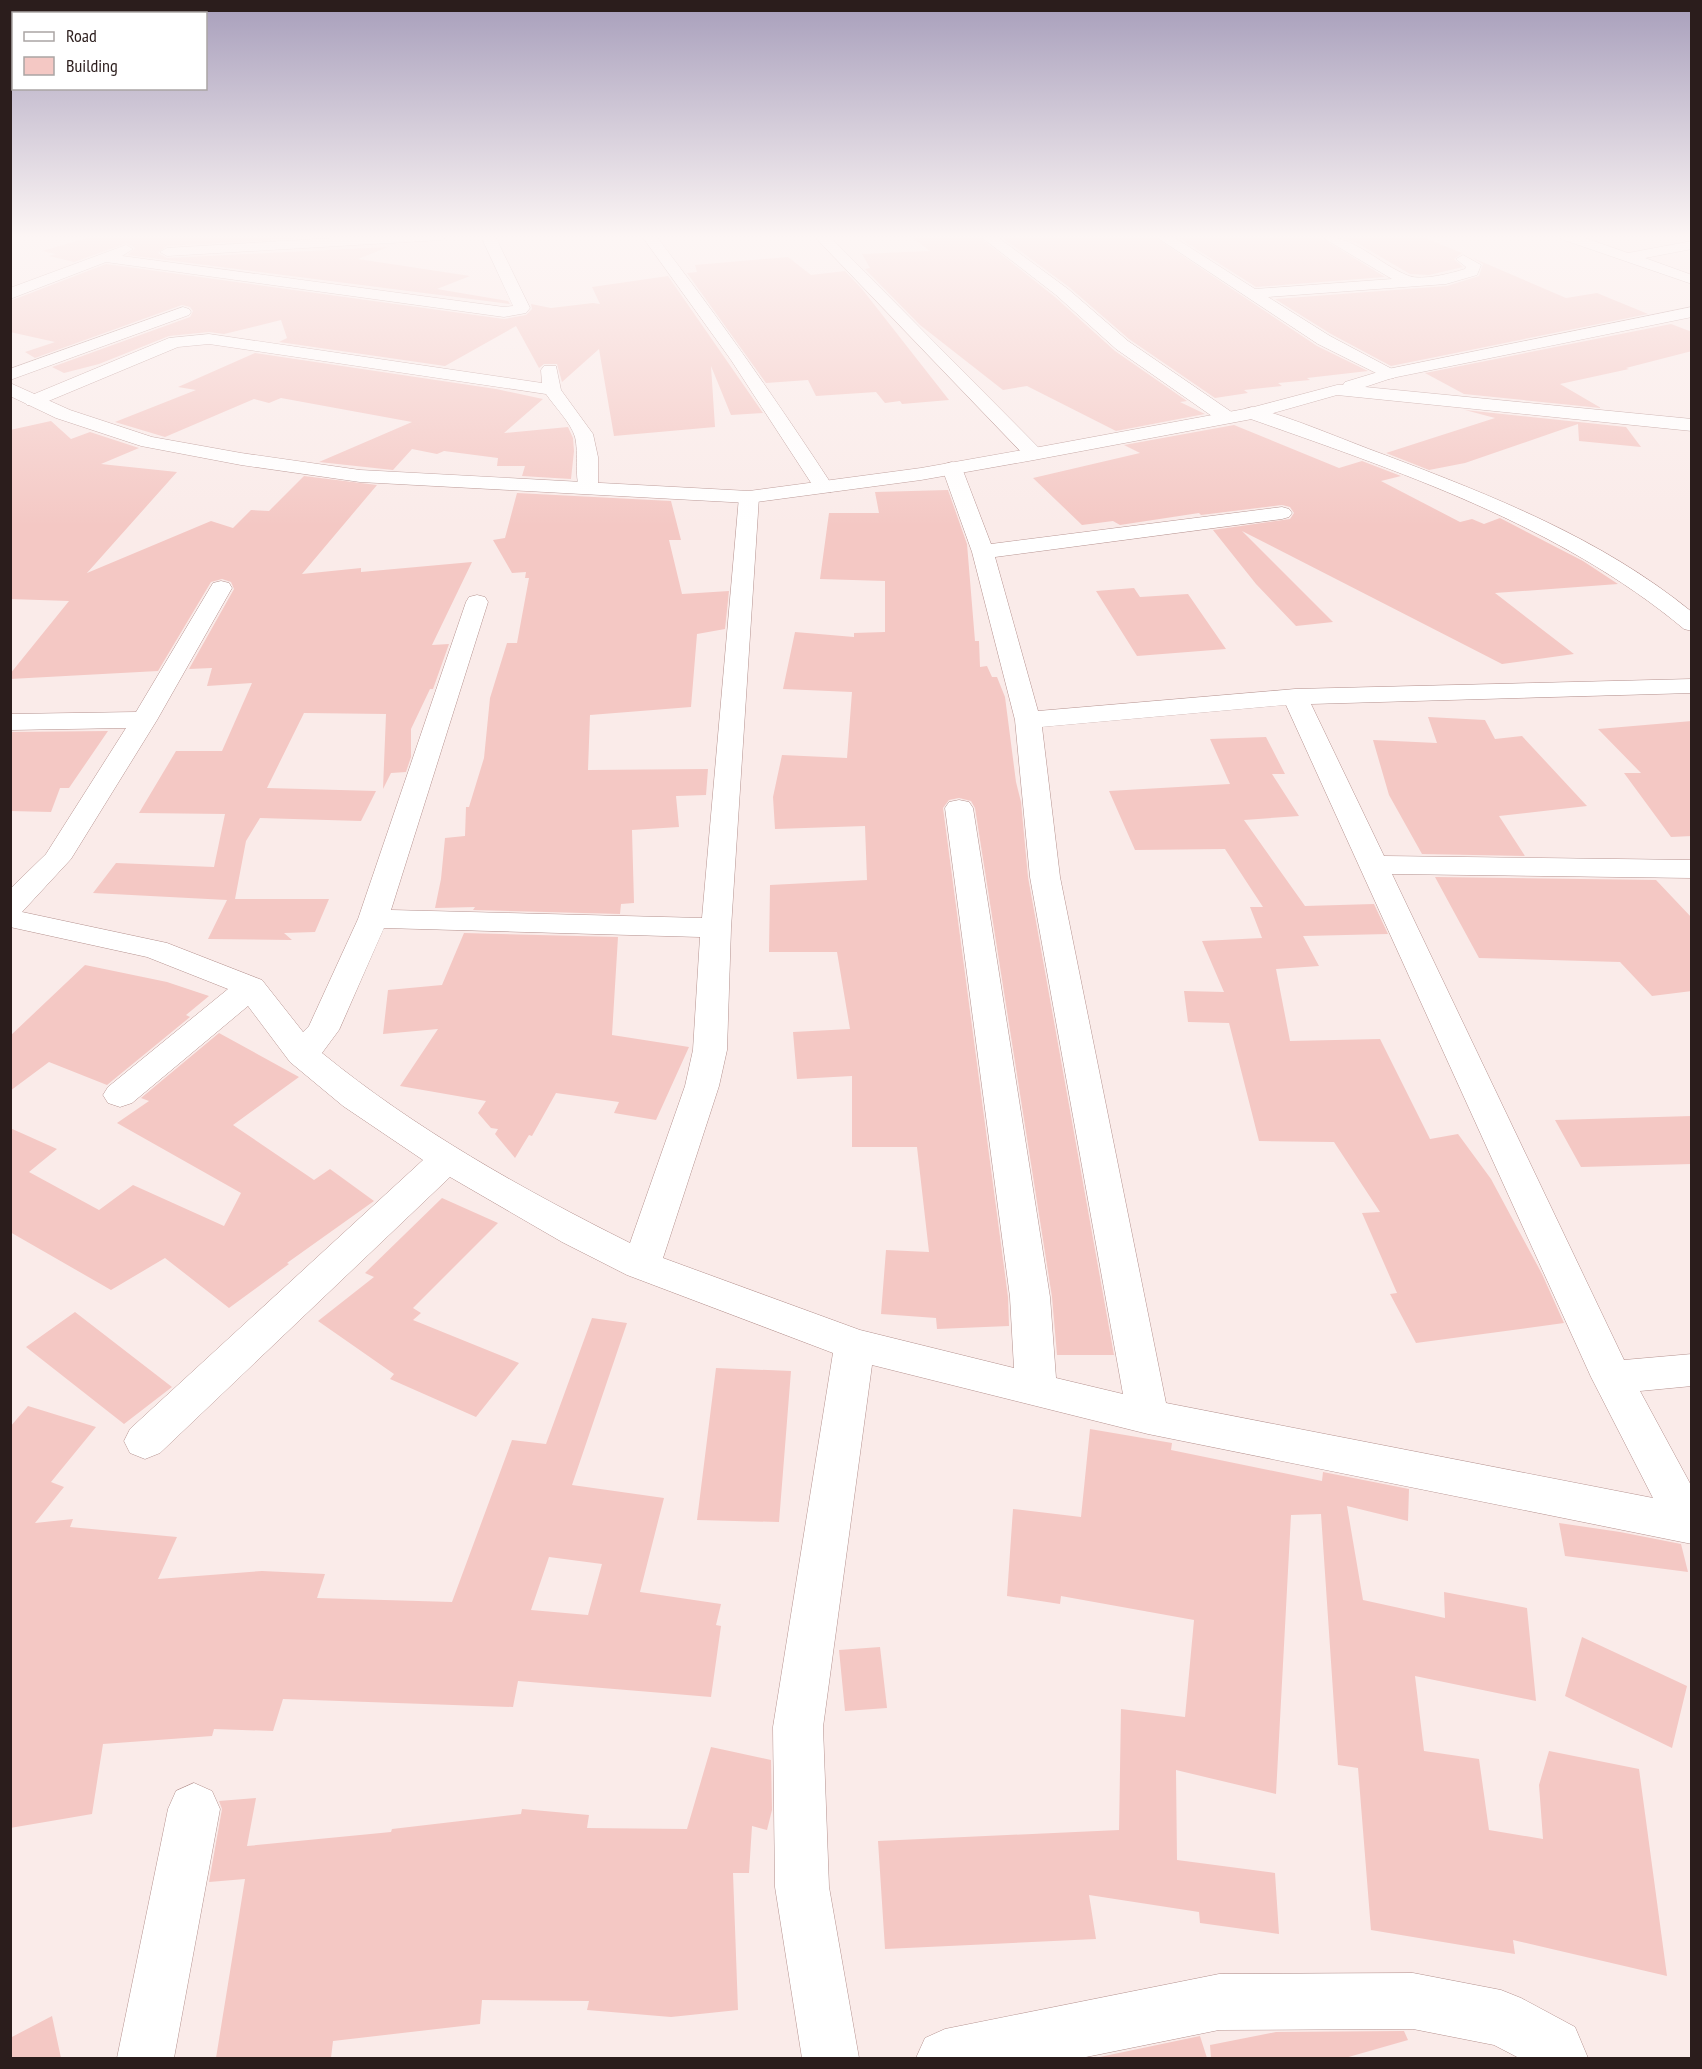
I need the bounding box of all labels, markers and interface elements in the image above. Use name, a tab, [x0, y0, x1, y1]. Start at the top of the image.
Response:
legend	[12, 12, 207, 90]
text: Road	[66, 24, 97, 47]
text: Building	[66, 54, 118, 77]

